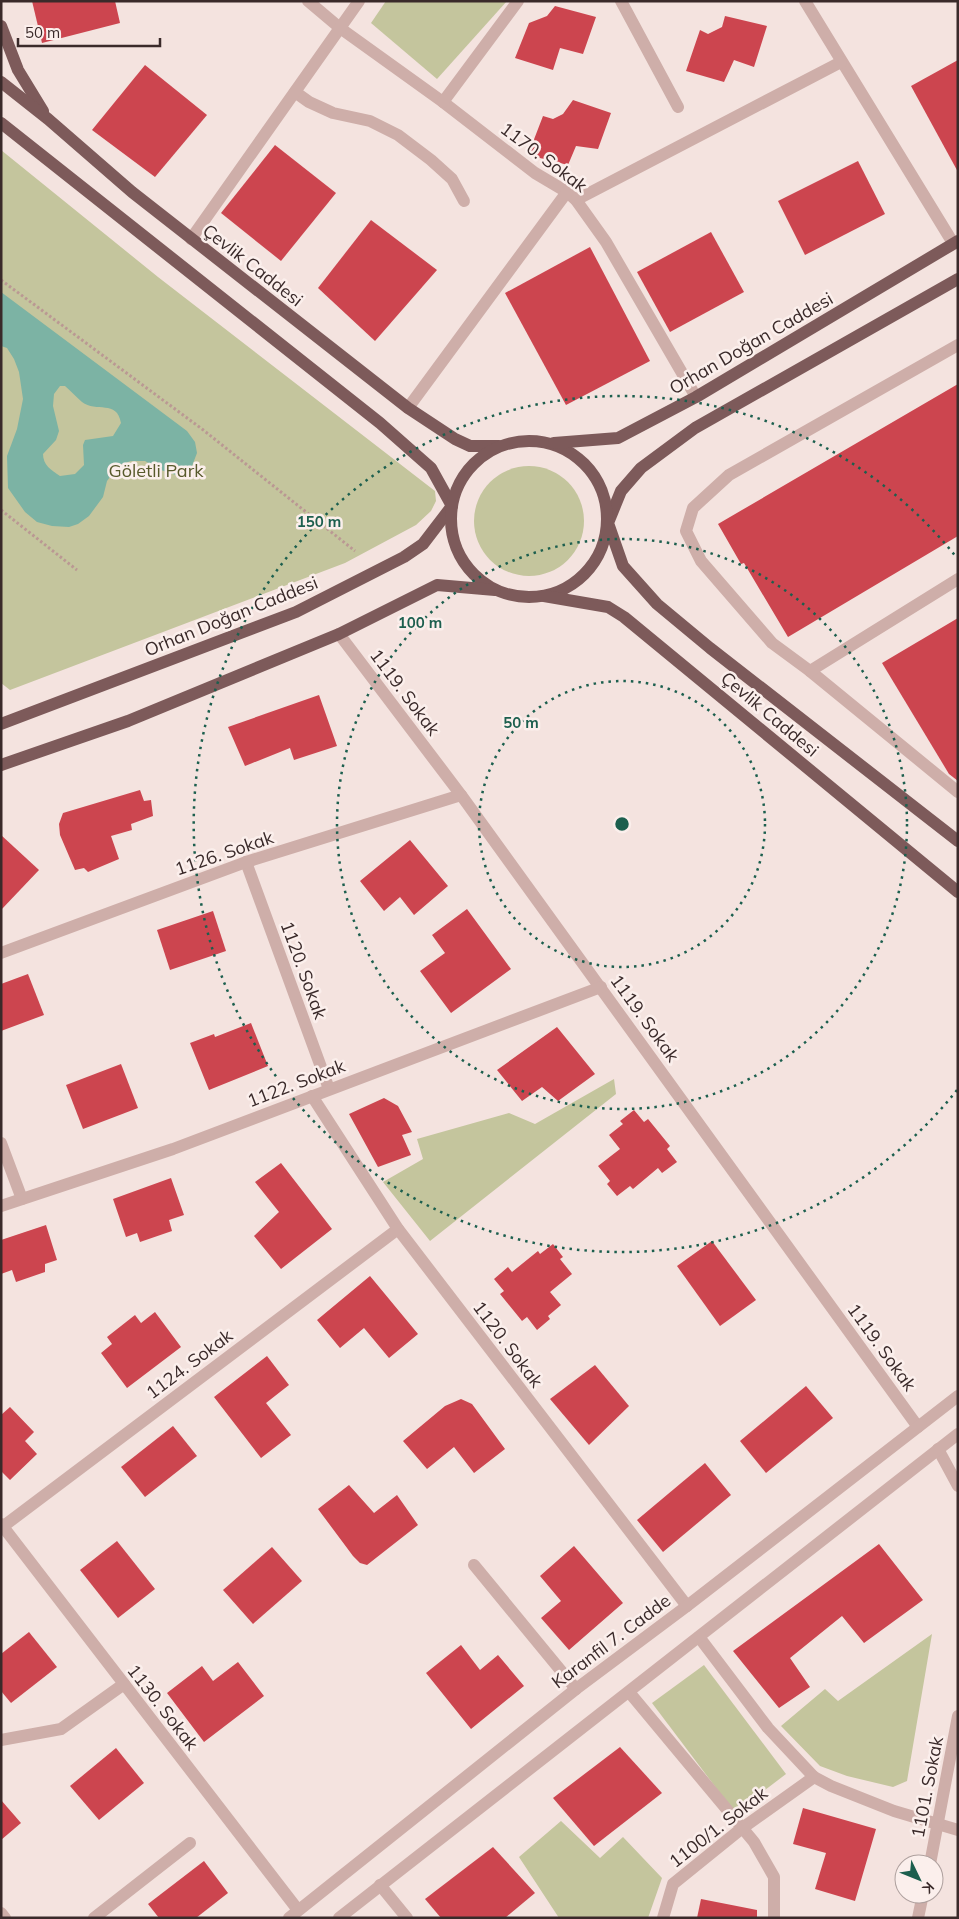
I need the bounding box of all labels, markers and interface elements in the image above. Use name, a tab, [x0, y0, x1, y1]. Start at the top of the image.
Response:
scale bar	[18, 15, 160, 47]
text: 50 m	[25, 23, 60, 42]
street label: 1170. Sokak	[496, 117, 593, 198]
street label: Çevlik Caddesi	[198, 219, 308, 311]
street label: Orhan Doğan Caddesi	[665, 287, 837, 399]
park label: Göletli Park	[109, 459, 204, 482]
text: 150 m	[297, 512, 341, 531]
street label: Orhan Doğan Caddesi	[141, 571, 321, 661]
text: 100 m	[398, 613, 442, 632]
street label: 1119. Sokak	[365, 644, 446, 741]
street label: Çevlik Caddesi	[716, 666, 824, 762]
text: 50 m	[503, 713, 539, 732]
centre of rings	[613, 815, 631, 833]
street label: 1126. Sokak	[172, 825, 277, 881]
street label: 1120. Sokak	[276, 918, 333, 1023]
street label: 1119. Sokak	[605, 970, 685, 1067]
street label: 1122. Sokak	[244, 1054, 349, 1112]
street label: 1120. Sokak	[468, 1296, 549, 1393]
street label: 1119. Sokak	[842, 1299, 922, 1396]
street label: 1124. Sokak	[141, 1323, 238, 1404]
street label: Karanfil 7. Cadde	[547, 1589, 675, 1693]
street label: 1130. Sokak	[122, 1659, 204, 1755]
street label: 1101. Sokak	[906, 1734, 948, 1840]
street label: 1100/1. Sokak	[664, 1781, 772, 1873]
north arrow	[894, 1854, 944, 1904]
text: K	[918, 1878, 938, 1898]

